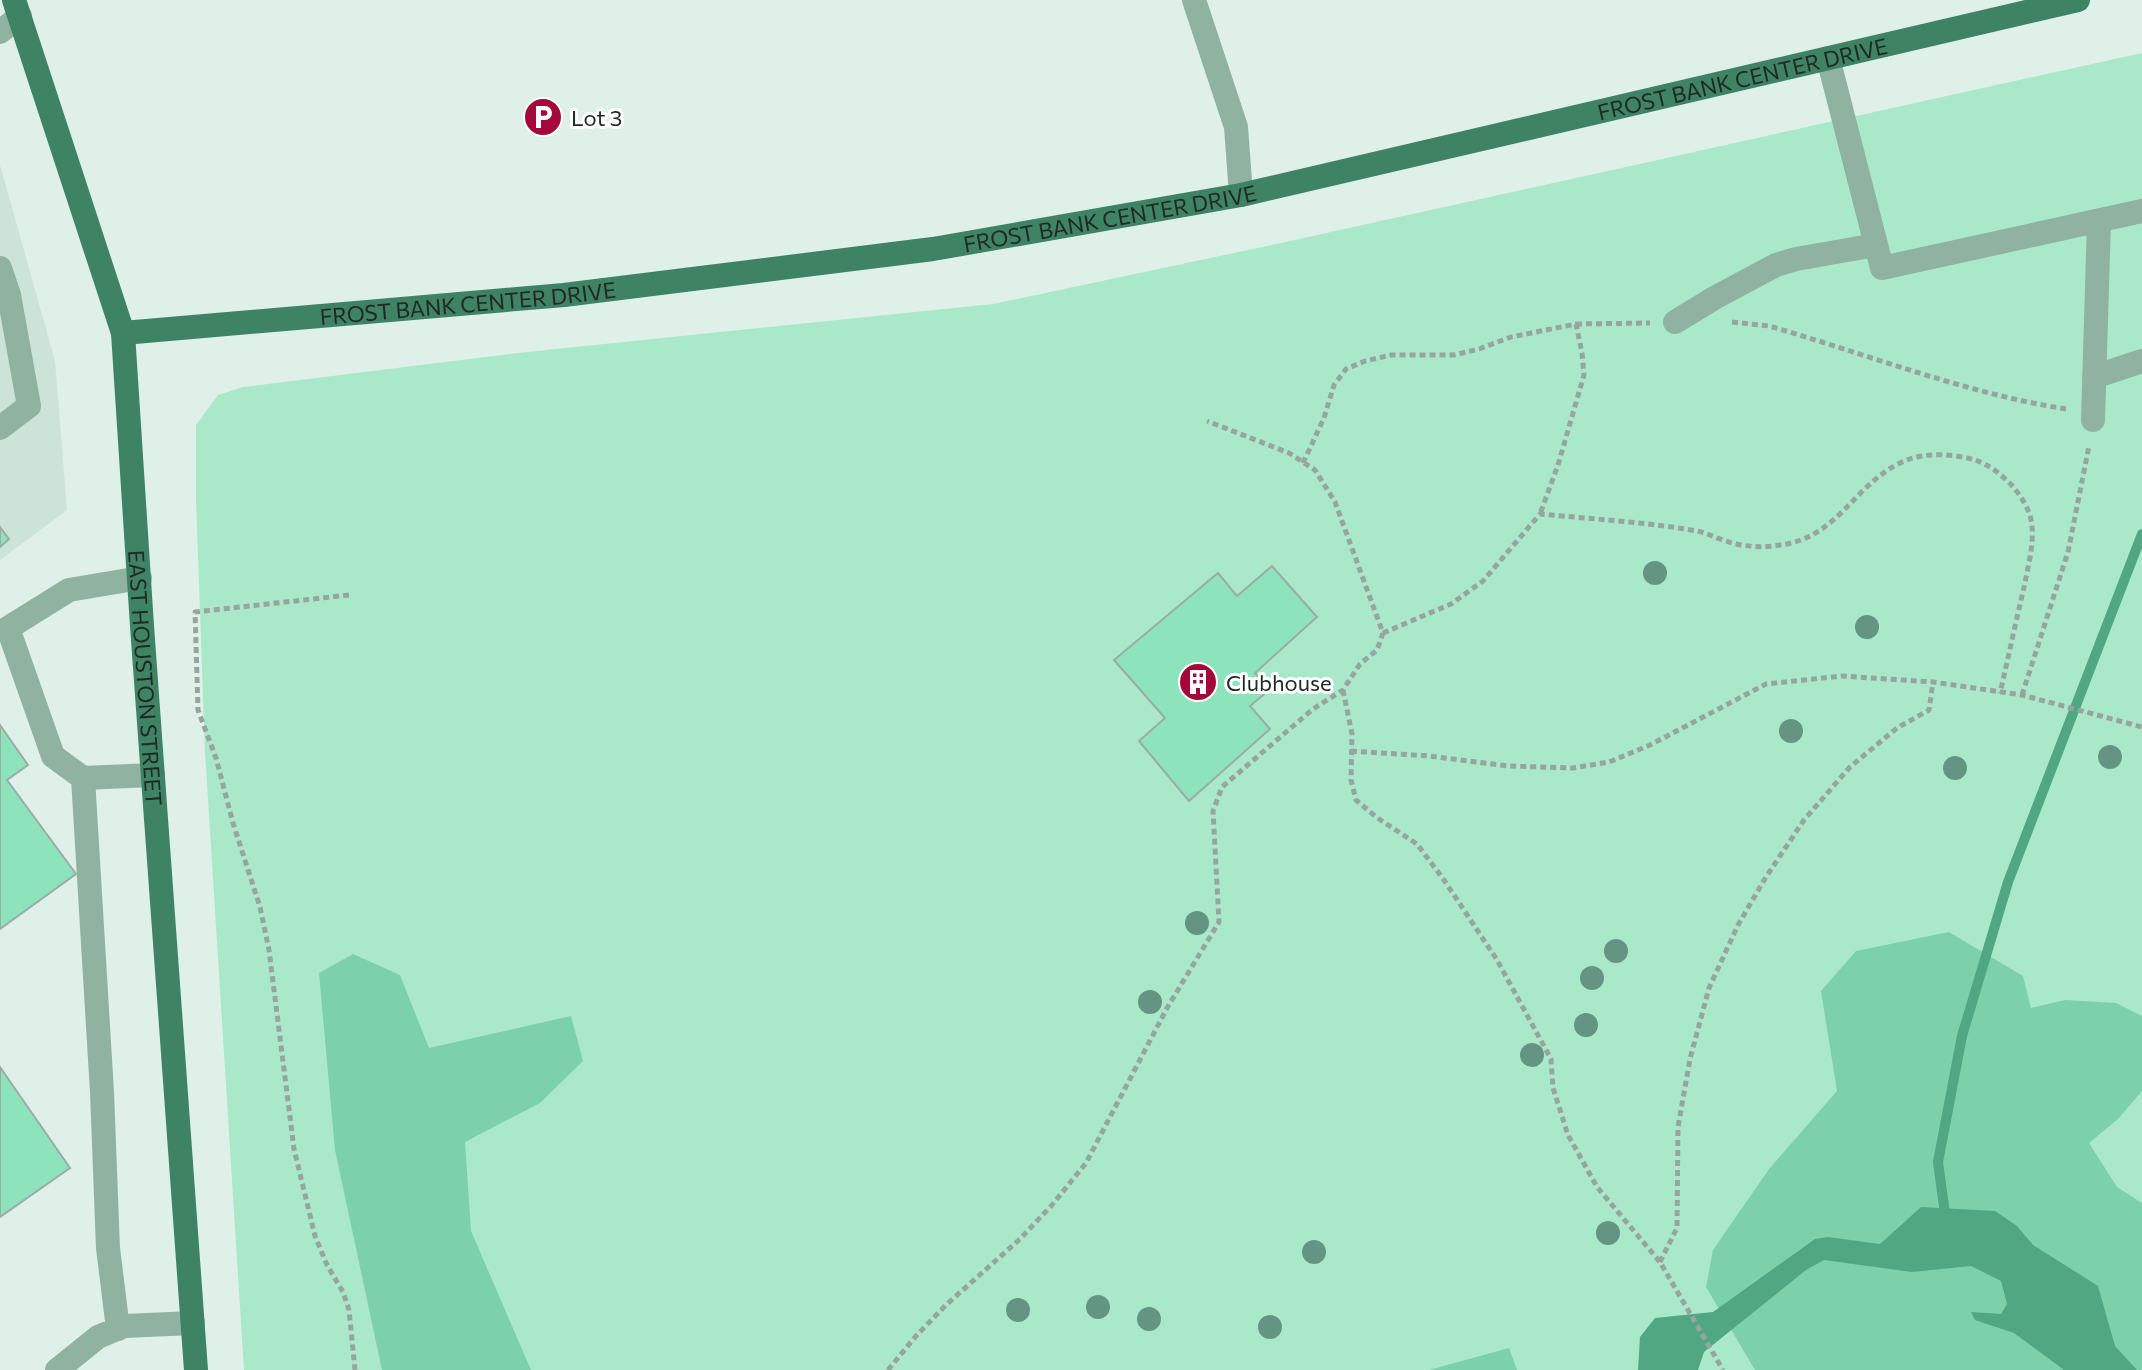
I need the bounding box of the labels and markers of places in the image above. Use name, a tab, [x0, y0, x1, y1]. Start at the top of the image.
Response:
parking icon: Lot 3	[522, 96, 564, 138]
place label: Lot 3	[571, 104, 622, 131]
building icon: Clubhouse	[1177, 661, 1219, 703]
place label: Clubhouse	[1226, 669, 1332, 696]

